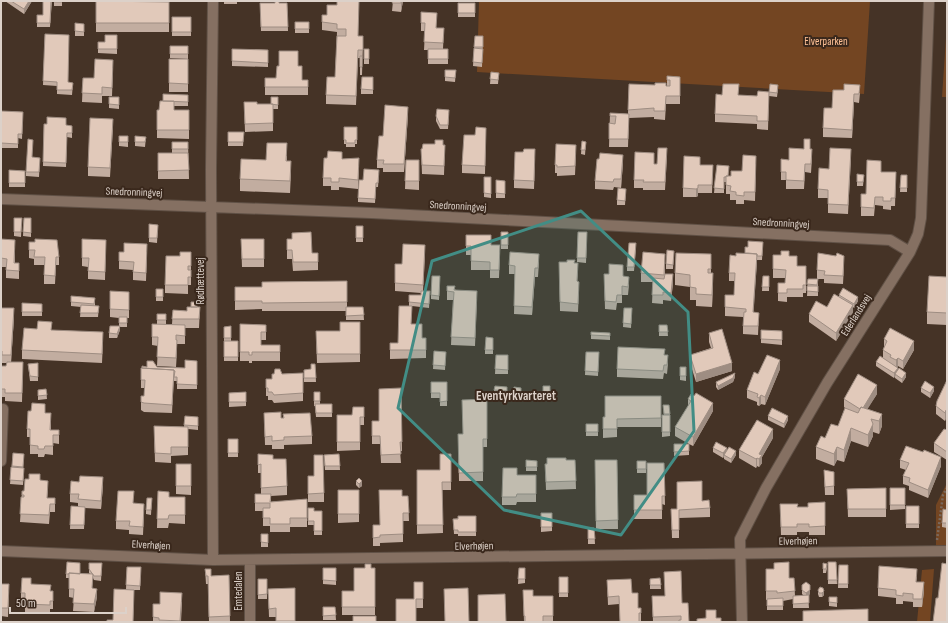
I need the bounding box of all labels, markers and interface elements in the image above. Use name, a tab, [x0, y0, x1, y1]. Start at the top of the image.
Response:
park label: Elverparken	[804, 35, 848, 48]
street label: Snedronningvej	[105, 185, 163, 199]
street label: Snedronningvej	[429, 198, 487, 214]
street label: Snedronningvej	[752, 215, 810, 231]
street label: Rødhættevej	[194, 258, 207, 304]
street label: Ederlandsvej	[838, 292, 874, 338]
district label: Eventyrkvarteret	[476, 388, 557, 404]
street label: Elverhøjen	[779, 534, 818, 548]
street label: Elverhøjen	[131, 537, 171, 553]
street label: Elverhøjen	[455, 539, 494, 553]
street label: Emtedalen	[232, 571, 245, 611]
scale bar	[10, 589, 126, 615]
text: 50 m	[16, 596, 36, 611]

